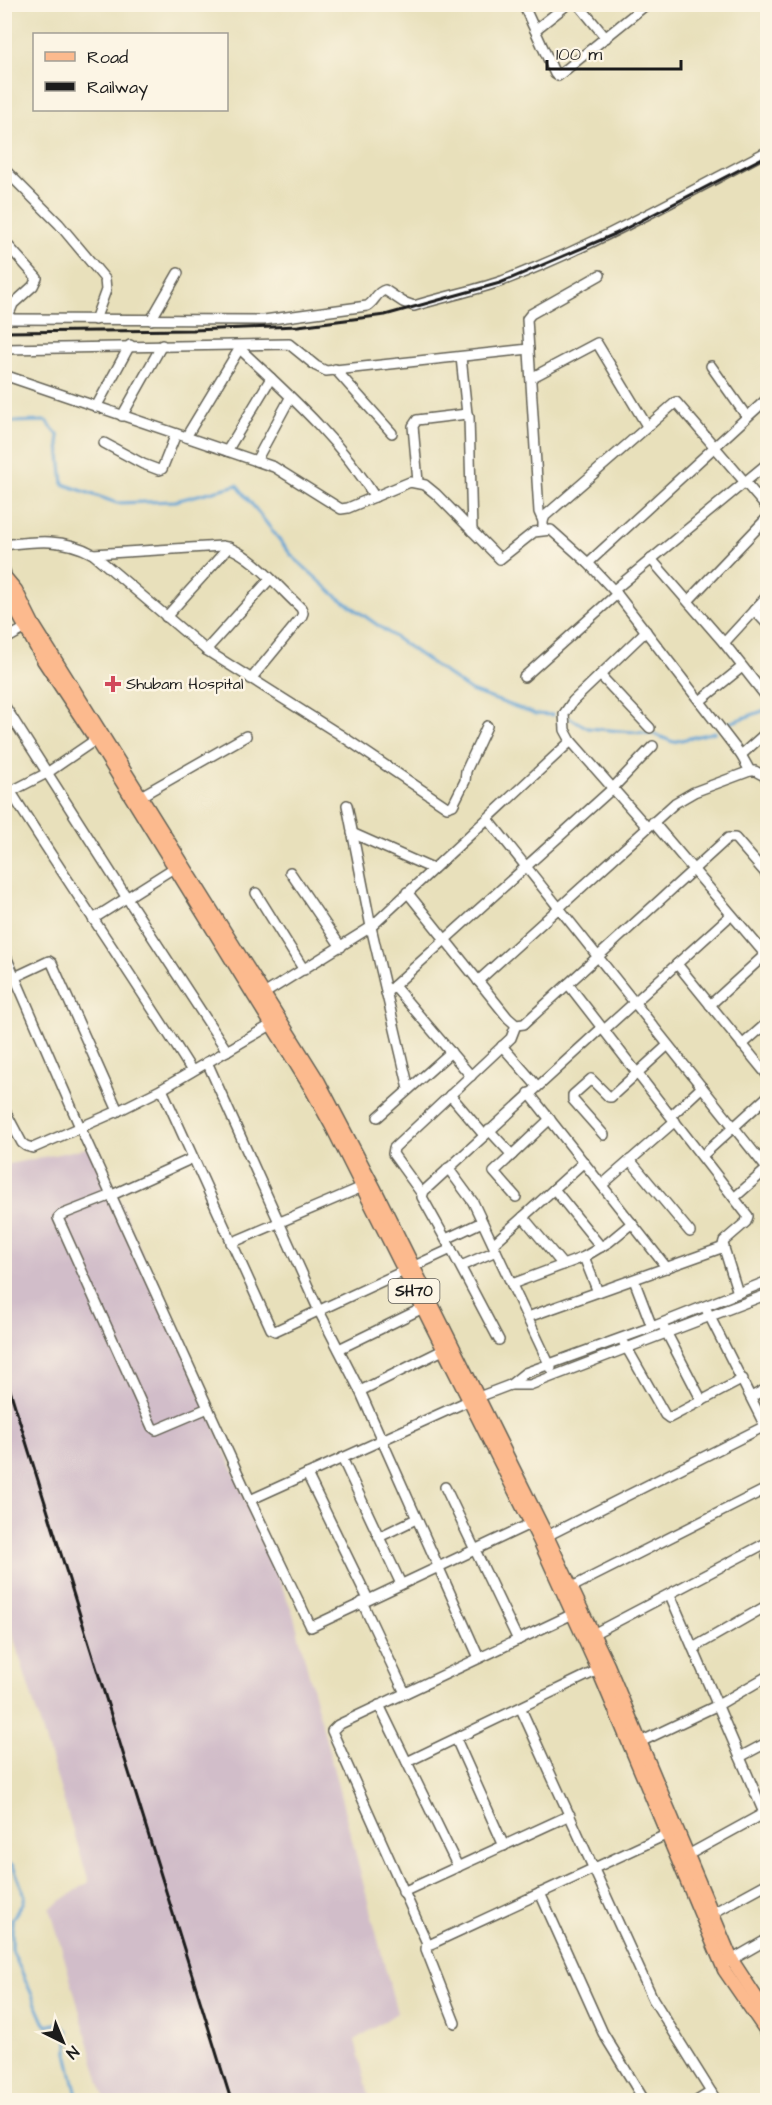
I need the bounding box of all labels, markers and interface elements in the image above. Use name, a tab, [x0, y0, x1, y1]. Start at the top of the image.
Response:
legend	[33, 33, 228, 111]
scale bar	[547, 33, 680, 71]
text: 100 m	[556, 42, 602, 67]
text: Road	[87, 45, 128, 70]
text: Railway	[87, 75, 148, 101]
place label: Shubam Hospital	[126, 673, 243, 695]
marker: Shubam Hospital	[104, 675, 122, 693]
road number: SH70	[388, 1279, 440, 1303]
north arrow	[33, 2012, 93, 2072]
text: N	[61, 2041, 84, 2064]

